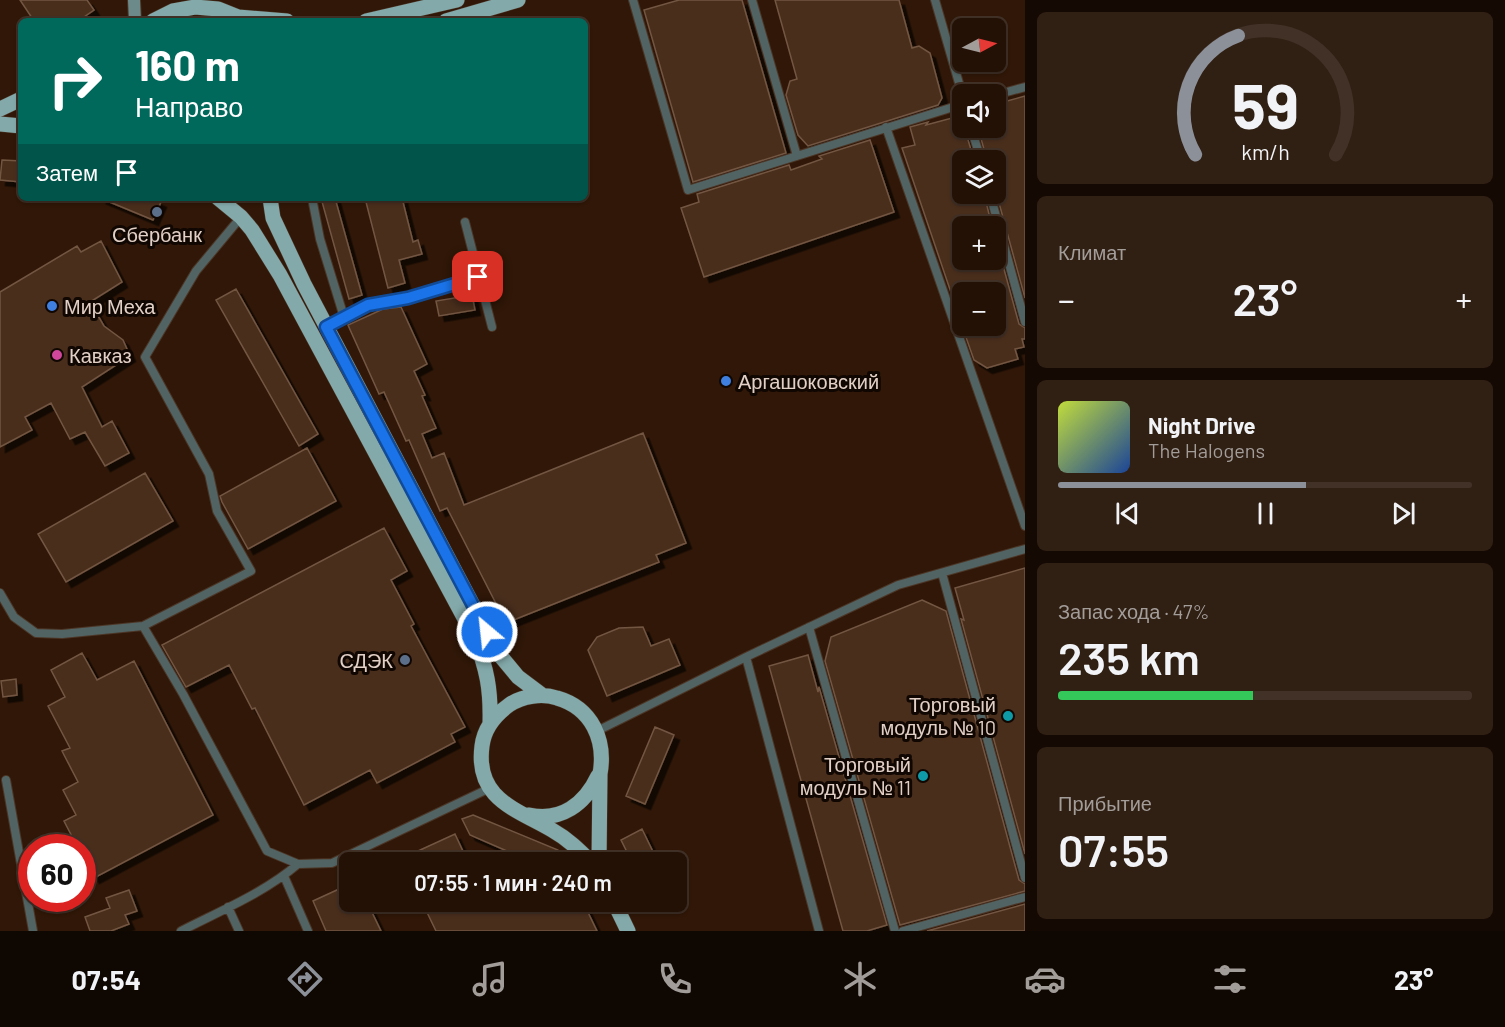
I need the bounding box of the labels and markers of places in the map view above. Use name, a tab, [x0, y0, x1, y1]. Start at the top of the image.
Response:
marker: Сбербанк	[150, 205, 164, 219]
place label: Сбербанк	[112, 222, 202, 246]
pin	[452, 251, 503, 302]
place label: Мир Меха	[64, 294, 156, 318]
marker: Мир Меха	[45, 299, 59, 313]
place label: Кавказ	[69, 343, 132, 367]
marker: Кавказ	[50, 348, 64, 362]
place label: Аргашоковский	[738, 369, 879, 393]
marker: Аргашоковский	[719, 374, 733, 388]
place label: СДЭК	[339, 648, 393, 672]
marker: СДЭК	[398, 653, 412, 667]
place label: Торговый модуль № 10	[880, 692, 996, 739]
marker: Торговый модуль № 10	[1001, 709, 1015, 723]
place label: Торговый модуль № 11	[800, 752, 911, 799]
marker: Торговый модуль № 11	[916, 769, 930, 783]

